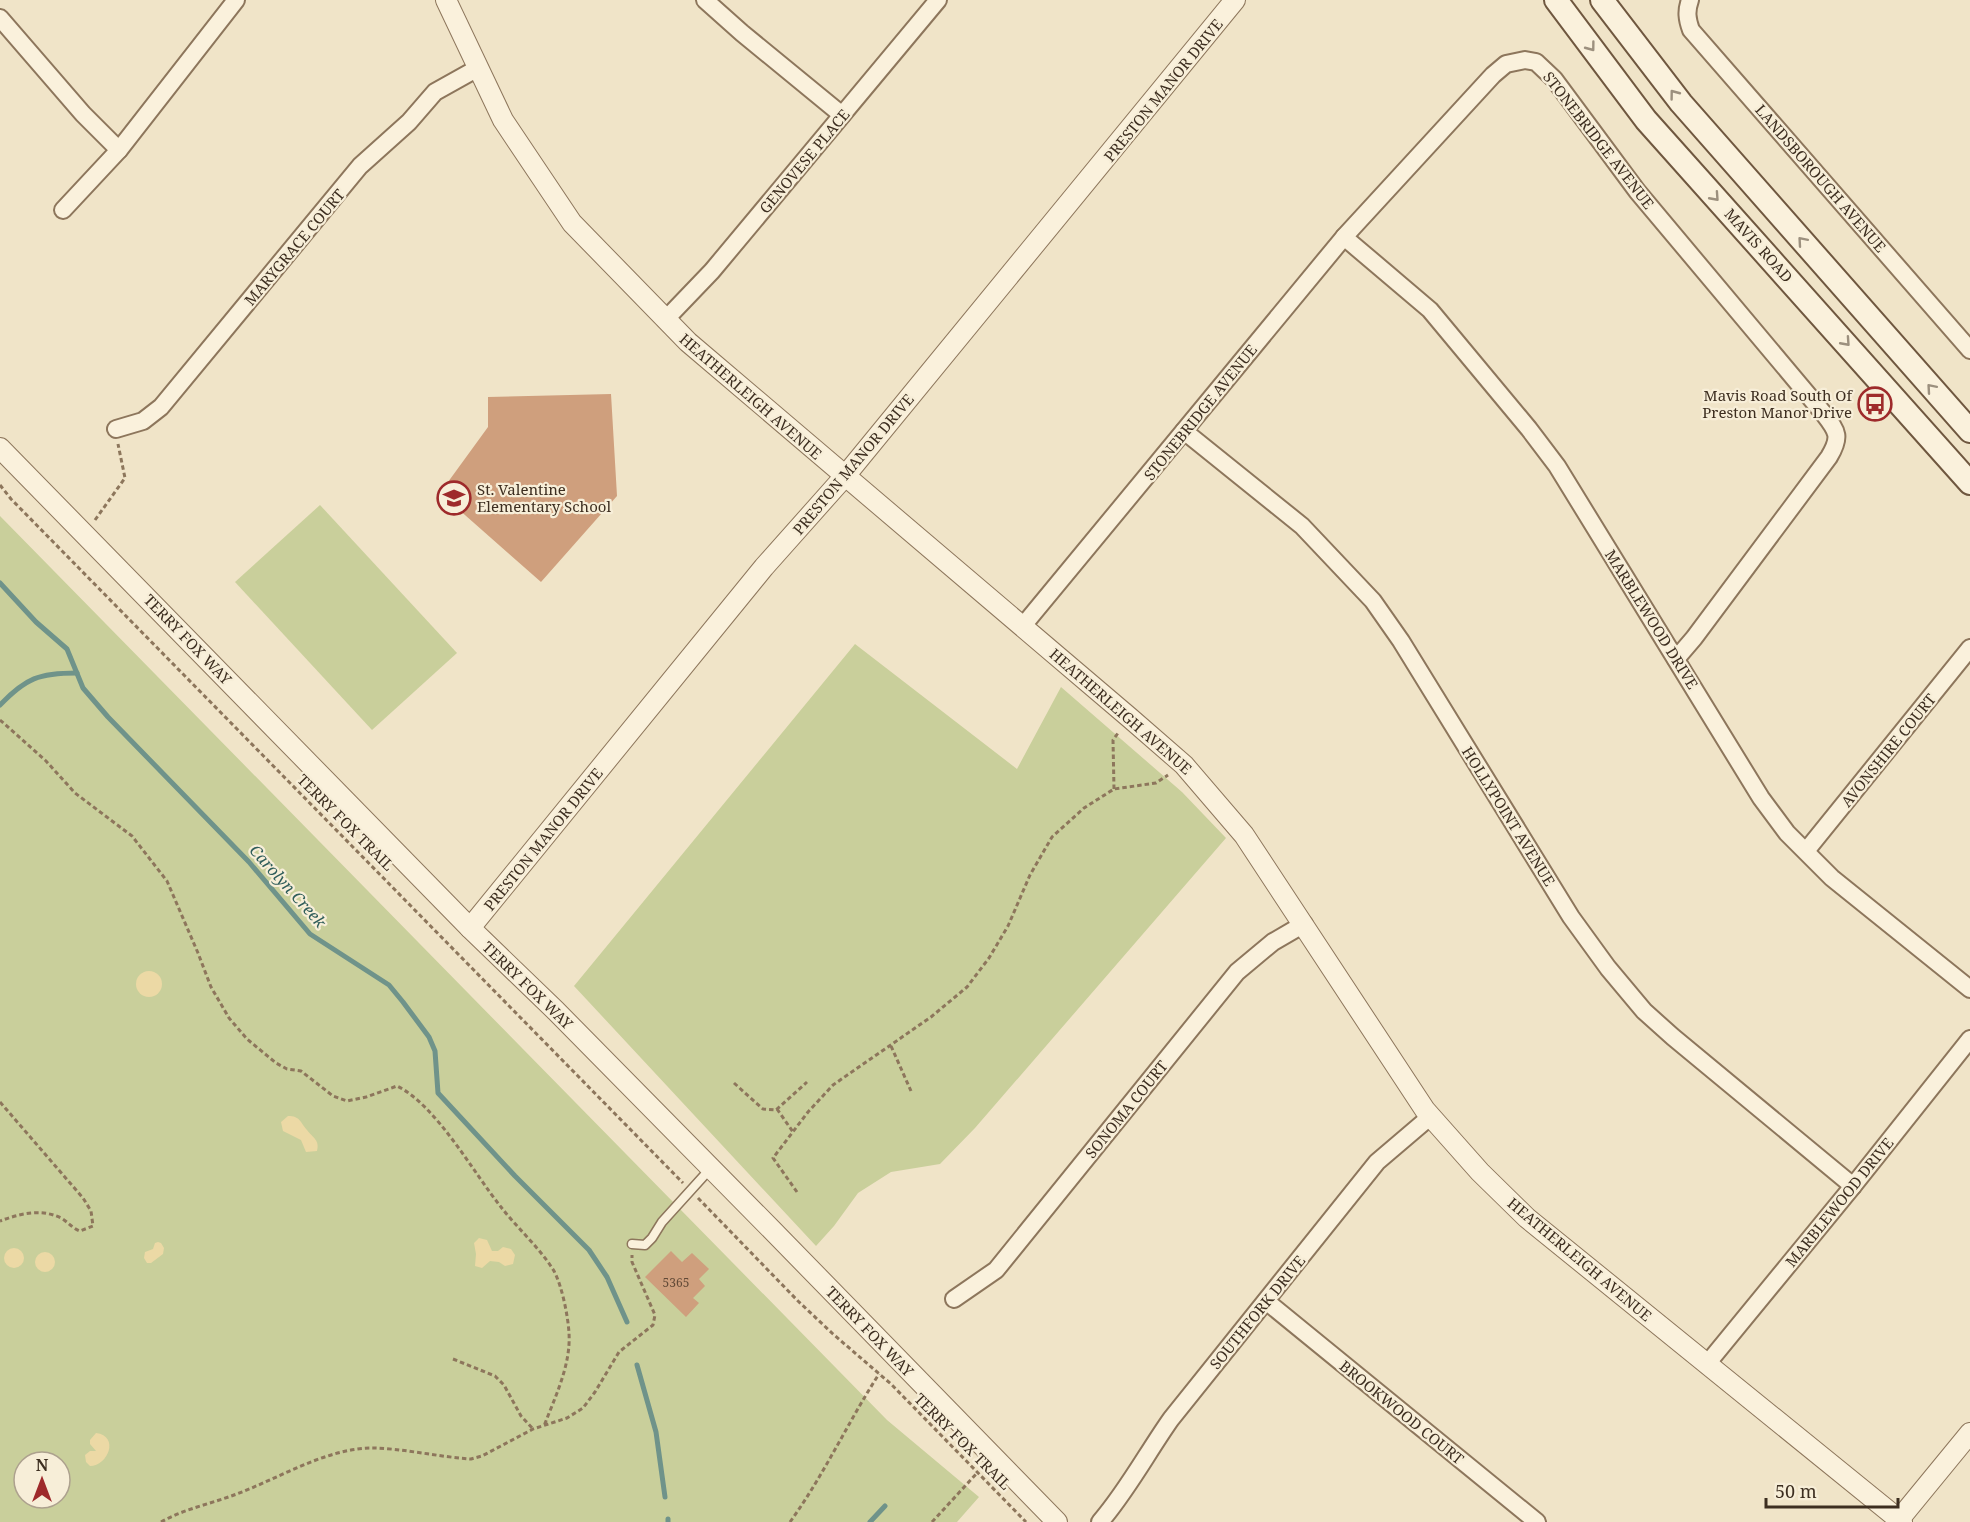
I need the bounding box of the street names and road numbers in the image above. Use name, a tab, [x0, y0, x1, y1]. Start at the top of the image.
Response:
street label: PRESTON MANOR DRIVE	[1099, 14, 1227, 166]
street label: STONEBRIDGE AVENUE	[1539, 67, 1659, 213]
street label: LANDSBOROUGH AVENUE	[1751, 100, 1891, 256]
street label: GENOVESE PLACE	[754, 105, 854, 217]
street label: MARYGRACE COURT	[239, 185, 349, 309]
street label: MAVIS ROAD	[1720, 204, 1798, 286]
street label: HEATHERLEIGH AVENUE	[676, 329, 826, 463]
street label: STONEBRIDGE AVENUE	[1139, 340, 1261, 484]
street label: PRESTON MANOR DRIVE	[788, 389, 918, 539]
street label: MARBLEWOOD DRIVE	[1601, 545, 1703, 693]
street label: TERRY FOX WAY	[140, 590, 237, 689]
street label: HEATHERLEIGH AVENUE	[1046, 644, 1196, 778]
street label: AVONSHIRE COURT	[1836, 689, 1940, 811]
street label: HOLLYPOINT AVENUE	[1458, 743, 1560, 889]
street label: PRESTON MANOR DRIVE	[479, 763, 607, 915]
street label: TERRY FOX TRAIL	[293, 769, 399, 875]
street label: TERRY FOX WAY	[479, 937, 578, 1034]
street label: SONOMA COURT	[1080, 1056, 1172, 1162]
street label: MARBLEWOOD DRIVE	[1781, 1133, 1897, 1271]
street label: HEATHERLEIGH AVENUE	[1504, 1193, 1656, 1325]
street label: SOUTHFORK DRIVE	[1205, 1251, 1309, 1373]
street label: TERRY FOX WAY	[822, 1282, 919, 1381]
street label: BROOKWOOD COURT	[1336, 1356, 1468, 1468]
street label: TERRY FOX TRAIL	[910, 1388, 1016, 1494]

